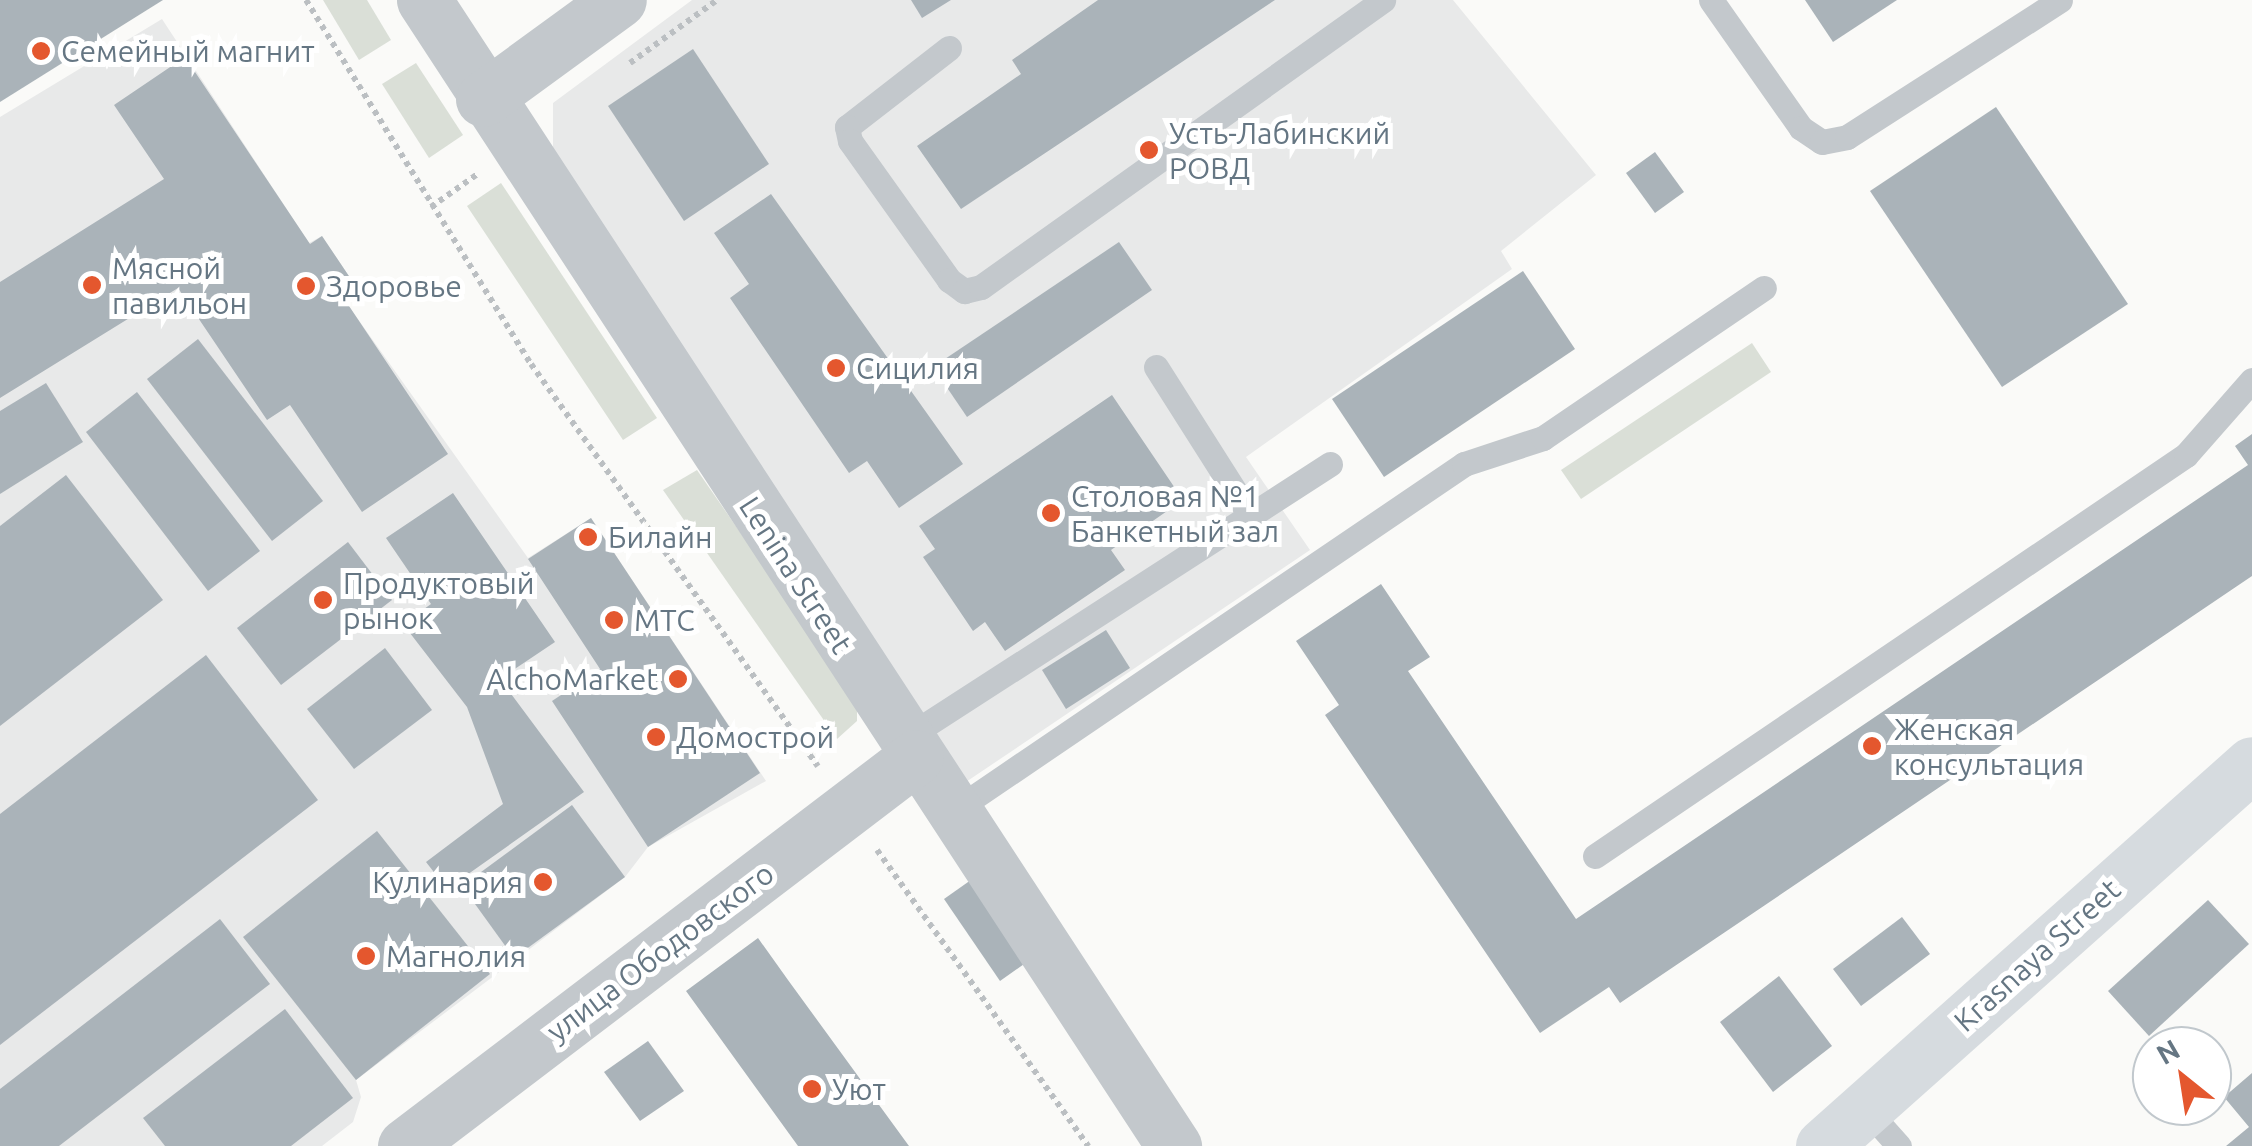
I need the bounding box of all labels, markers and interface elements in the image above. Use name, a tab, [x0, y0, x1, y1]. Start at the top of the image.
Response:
place label: Семейный магнит	[61, 33, 314, 69]
marker: Семейный магнит	[30, 40, 52, 62]
place label: Усть-Лабинский РОВД	[1169, 115, 1390, 186]
marker: Усть-Лабинский РОВД	[1138, 139, 1160, 161]
place label: Мясной павильон	[112, 250, 247, 320]
place label: Здоровье	[326, 268, 462, 304]
marker: Мясной павильон	[81, 274, 103, 296]
marker: Здоровье	[295, 275, 317, 297]
place label: Сицилия	[856, 350, 979, 386]
marker: Сицилия	[825, 357, 847, 379]
place label: Столовая №1 Банкетный зал	[1071, 478, 1279, 548]
street label: Lenina Street	[732, 490, 860, 660]
marker: Столовая №1 Банкетный зал	[1040, 502, 1062, 524]
place label: Билайн	[608, 519, 712, 555]
marker: Билайн	[577, 526, 599, 548]
place label: Продуктовый рынок	[343, 565, 535, 636]
marker: Продуктовый рынок	[312, 589, 334, 611]
place label: МТС	[634, 602, 695, 638]
marker: МТС	[603, 609, 625, 631]
place label: AlchoMarket	[486, 661, 658, 697]
marker: AlchoMarket	[667, 668, 689, 690]
place label: Женская консультация	[1894, 711, 2084, 782]
place label: Домострой	[676, 719, 834, 755]
marker: Домострой	[645, 726, 667, 748]
marker: Женская консультация	[1859, 733, 1885, 759]
street label: улица Ободовского	[539, 855, 781, 1049]
place label: Кулинария	[372, 864, 523, 900]
marker: Кулинария	[532, 871, 554, 893]
street label: Krasnaya Street	[1947, 871, 2127, 1039]
place label: Магнолия	[386, 938, 526, 974]
marker: Магнолия	[355, 945, 377, 967]
north arrow	[2132, 1026, 2232, 1126]
text: N	[2151, 1033, 2185, 1070]
place label: Уют	[832, 1071, 886, 1107]
marker: Уют	[801, 1078, 823, 1100]

